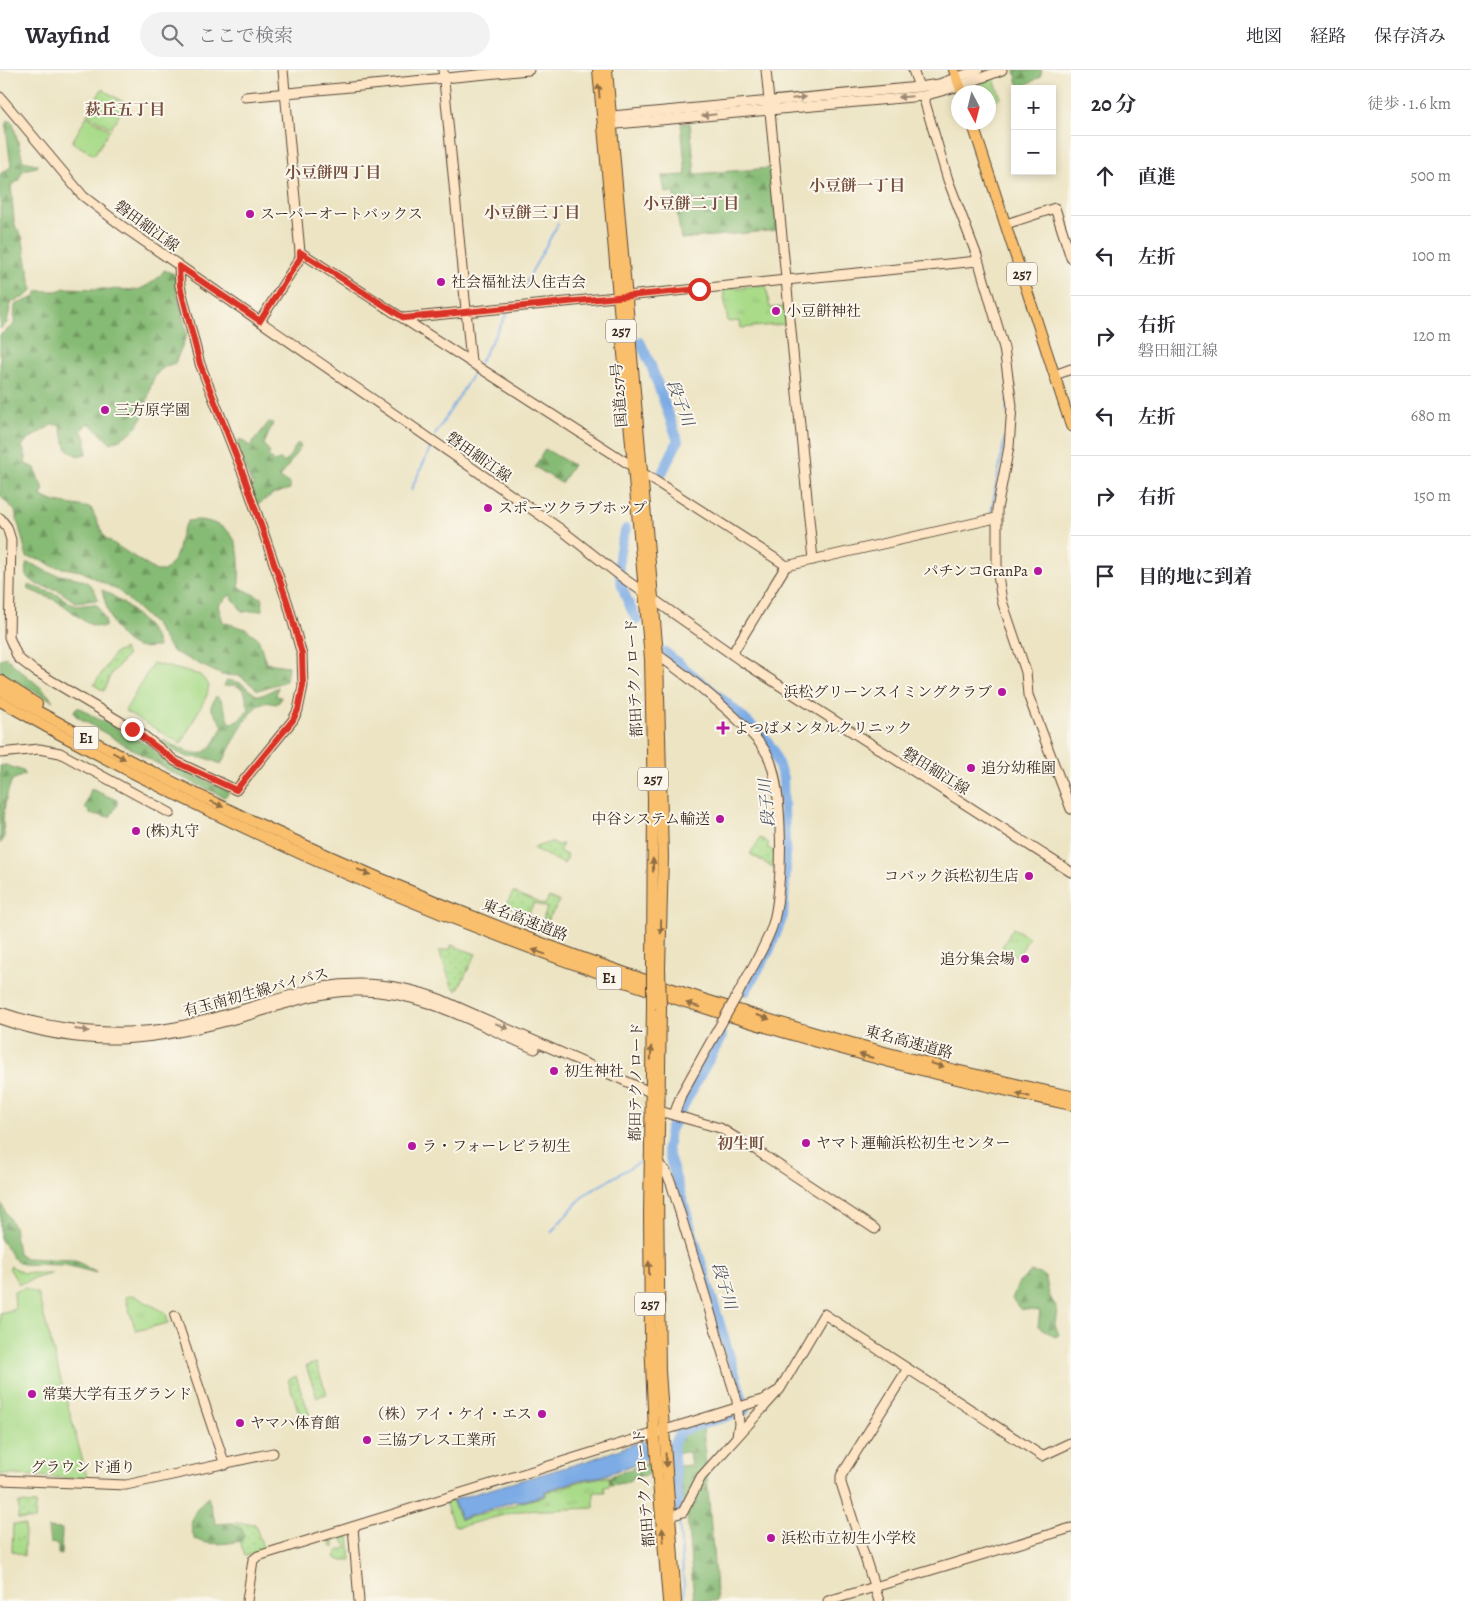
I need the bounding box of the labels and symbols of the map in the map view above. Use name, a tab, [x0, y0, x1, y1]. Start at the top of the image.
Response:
one-way arrow	[595, 83, 603, 99]
north arrow	[951, 85, 996, 130]
one-way arrow	[792, 94, 808, 102]
one-way arrow	[897, 94, 913, 102]
district label: 萩丘五丁目	[85, 99, 165, 121]
one-way arrow	[700, 111, 716, 119]
district label: 小豆餅四丁目	[285, 162, 381, 184]
district label: 小豆餅一丁目	[809, 175, 905, 197]
district label: 小豆餅二丁目	[643, 193, 739, 215]
street label: 磐田細江線	[111, 196, 183, 256]
district label: 小豆餅三丁目	[484, 202, 580, 224]
place label: スーパーオートバックス	[260, 204, 423, 224]
marker: スーパーオートバックス	[244, 208, 256, 220]
road number: 257	[1007, 262, 1037, 285]
place label: 社会福祉法人住吉会	[451, 272, 586, 292]
marker: 社会福祉法人住吉会	[435, 276, 447, 288]
route start	[688, 278, 711, 301]
place label: 小豆餅神社	[786, 301, 861, 321]
marker: 小豆餅神社	[770, 305, 782, 317]
road number: 257	[606, 320, 636, 342]
street label: 国道257号	[606, 362, 632, 428]
water label: 段子川	[661, 377, 700, 431]
place label: 三方原学園	[115, 400, 190, 420]
marker: 三方原学園	[99, 404, 111, 416]
street label: 磐田細江線	[443, 427, 515, 487]
place label: スポーツクラブホップ	[498, 498, 647, 518]
marker: スポーツクラブホップ	[482, 502, 494, 514]
place label: パチンコGranPa	[924, 561, 1028, 581]
marker: パチンコGranPa	[1032, 565, 1044, 577]
street label: 都田テクノロード	[621, 618, 647, 738]
place label: 浜松グリーンスイミングクラブ	[783, 682, 992, 702]
marker: 浜松グリーンスイミングクラブ	[996, 686, 1008, 698]
route end	[121, 718, 144, 741]
place label: よつばメンタルクリニック	[734, 718, 912, 738]
marker: よつばメンタルクリニック	[716, 721, 730, 735]
road number: E1	[74, 726, 98, 750]
street label: 磐田細江線	[899, 743, 973, 799]
one-way arrow	[112, 752, 127, 760]
place label: 追分幼稚園	[981, 758, 1056, 778]
marker: 追分幼稚園	[965, 762, 977, 774]
road number: 257	[638, 768, 668, 791]
water label: 段子川	[754, 776, 780, 828]
one-way arrow	[209, 800, 224, 808]
place label: 中谷システム輸送	[591, 809, 710, 829]
marker: 中谷システム輸送	[714, 813, 726, 825]
place label: (株)丸守	[146, 821, 199, 841]
marker: (株)丸守	[130, 825, 142, 837]
one-way arrow	[649, 857, 657, 873]
place label: コバック浜松初生店	[884, 866, 1019, 886]
one-way arrow	[357, 868, 371, 876]
marker: コバック浜松初生店	[1023, 870, 1035, 882]
street label: 東名高速道路	[479, 895, 571, 945]
one-way arrow	[657, 919, 665, 935]
one-way arrow	[531, 948, 546, 956]
place label: 追分集会場	[940, 949, 1015, 969]
marker: 追分集会場	[1019, 953, 1031, 965]
street label: 有玉南初生線バイパス	[181, 963, 331, 1021]
road number: E1	[596, 966, 622, 990]
one-way arrow	[685, 1000, 700, 1008]
one-way arrow	[756, 1014, 771, 1022]
street label: 東名高速道路	[863, 1021, 955, 1063]
one-way arrow	[495, 1022, 509, 1030]
street label: 都田テクノロード	[625, 1022, 647, 1142]
one-way arrow	[74, 1026, 90, 1034]
one-way arrow	[647, 1045, 655, 1061]
one-way arrow	[858, 1052, 873, 1060]
place label: 初生神社	[564, 1061, 624, 1081]
one-way arrow	[930, 1061, 945, 1069]
marker: 初生神社	[548, 1065, 560, 1077]
one-way arrow	[1016, 1091, 1031, 1099]
district label: 初生町	[717, 1133, 765, 1155]
place label: ヤマト運輸浜松初生センター	[816, 1133, 1010, 1153]
place label: ラ・フォーレビラ初生	[422, 1136, 571, 1156]
marker: ヤマト運輸浜松初生センター	[800, 1137, 812, 1149]
marker: ラ・フォーレビラ初生	[406, 1140, 418, 1152]
one-way arrow	[645, 1260, 653, 1276]
water label: 段子川	[706, 1260, 742, 1314]
road number: 257	[635, 1292, 665, 1316]
place label: 常葉大学有玉グランド	[42, 1384, 192, 1404]
marker: 常葉大学有玉グランド	[26, 1388, 38, 1400]
place label: （株）アイ・ケイ・エス	[369, 1404, 532, 1424]
marker: （株）アイ・ケイ・エス	[536, 1408, 548, 1420]
place label: ヤマハ体育館	[250, 1413, 340, 1433]
marker: ヤマハ体育館	[234, 1417, 246, 1429]
street label: 都田テクノロード	[629, 1428, 659, 1548]
place label: 三協プレス工業所	[377, 1430, 496, 1450]
marker: 三協プレス工業所	[361, 1434, 373, 1446]
one-way arrow	[663, 1452, 671, 1468]
street label: グラウンド通り	[30, 1457, 136, 1477]
one-way arrow	[659, 1527, 667, 1543]
place label: 浜松市立初生小学校	[781, 1528, 916, 1548]
marker: 浜松市立初生小学校	[765, 1532, 777, 1544]

